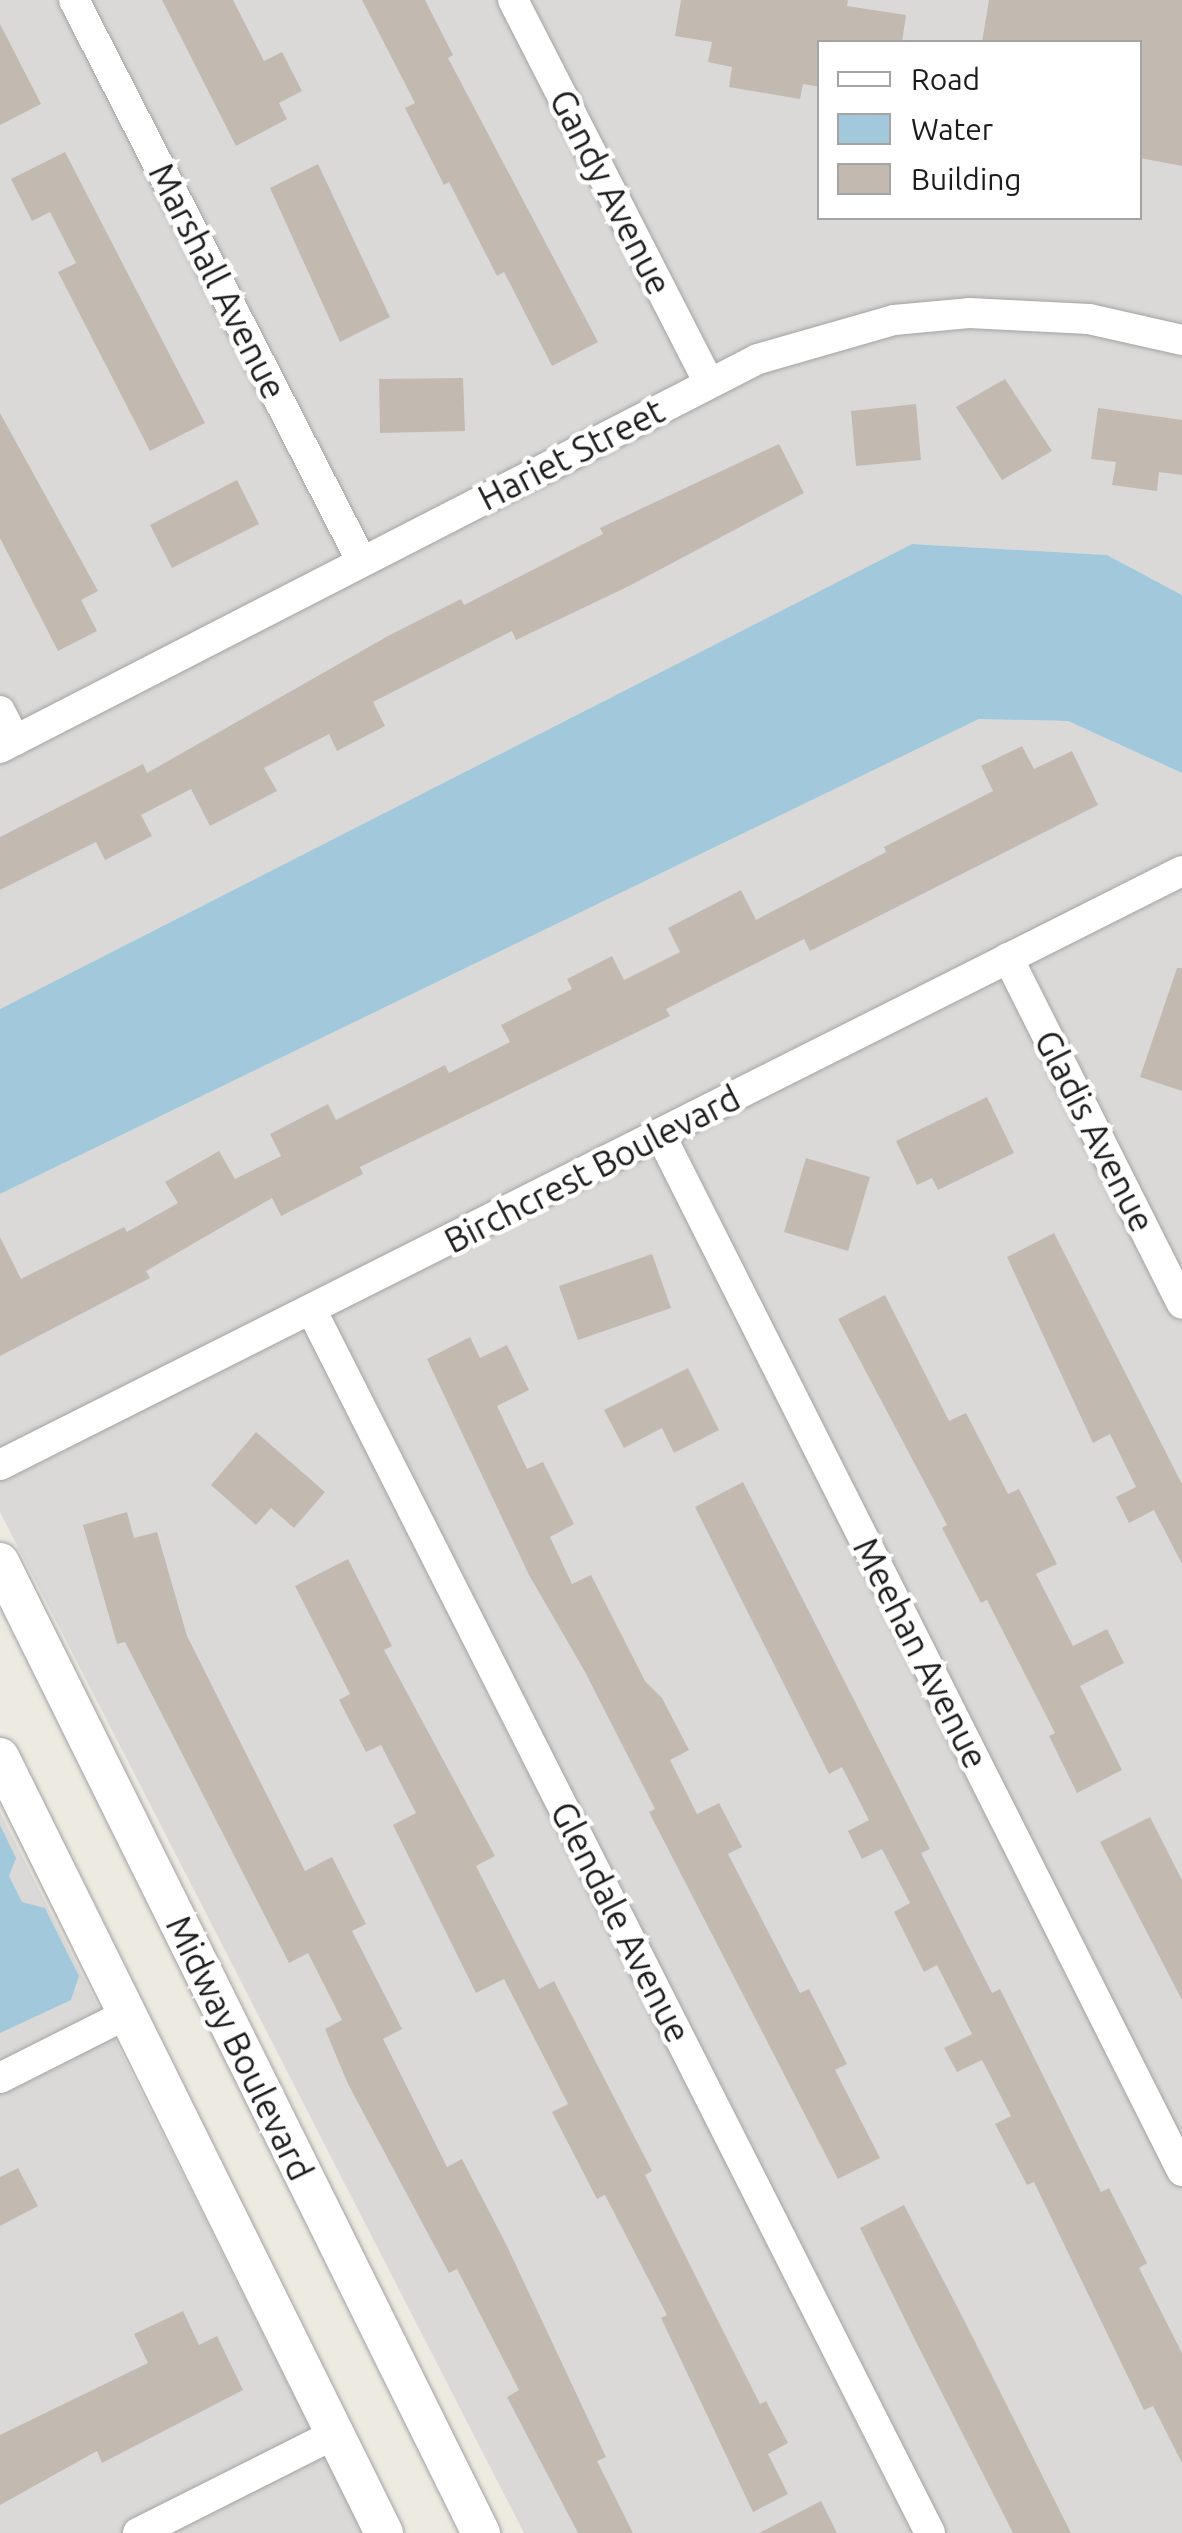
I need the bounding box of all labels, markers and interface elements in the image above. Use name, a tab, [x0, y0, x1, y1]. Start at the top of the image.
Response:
legend	[817, 40, 1142, 220]
text: Road	[911, 62, 980, 96]
street label: Gandy Avenue	[541, 82, 681, 302]
text: Water	[911, 112, 993, 146]
street label: Marshall Avenue	[140, 156, 296, 406]
text: Building	[911, 162, 1022, 196]
street label: Hariet Street	[471, 389, 671, 519]
street label: Gladis Avenue	[1026, 1023, 1164, 1239]
street label: Birchcrest Boulevard	[437, 1076, 747, 1262]
street label: Meehan Avenue	[845, 1531, 997, 1775]
street label: Glendale Avenue	[542, 1795, 700, 2049]
street label: Midway Boulevard	[158, 1909, 322, 2187]

